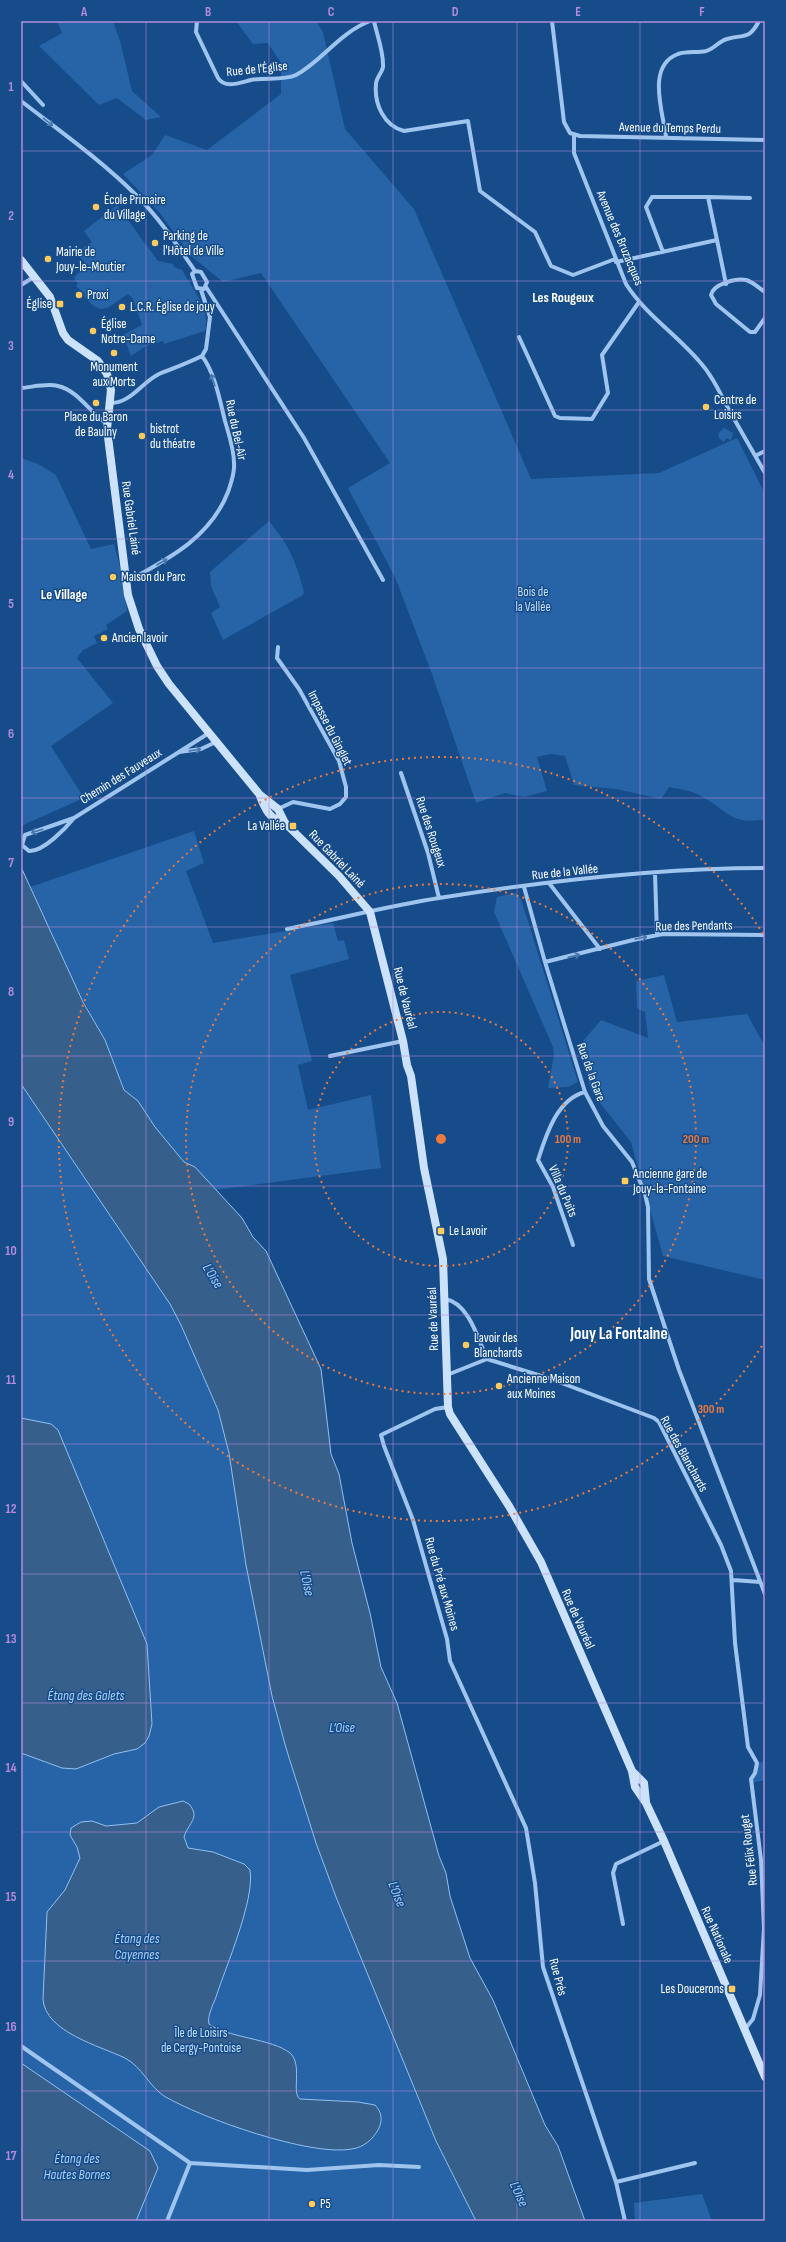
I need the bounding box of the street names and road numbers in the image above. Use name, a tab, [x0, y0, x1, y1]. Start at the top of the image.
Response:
street label: Rue de l'Église	[226, 58, 288, 80]
street label: Avenue du Temps Perdu	[618, 119, 721, 137]
street label: Avenue des Bruzacques	[592, 187, 647, 288]
street label: Rue du Bel-Air	[222, 398, 250, 462]
street label: Rue Gabriel Lainé	[118, 480, 144, 556]
street label: Impasse du Ginglet	[304, 688, 356, 768]
street label: Chemin des Fauveaux	[77, 744, 165, 808]
street label: Rue des Rougeux	[412, 795, 450, 870]
street label: Rue Gabriel Lainé	[305, 827, 369, 891]
street label: Rue de la Vallée	[531, 861, 599, 883]
street label: Rue des Pendants	[655, 917, 733, 935]
street label: Rue de Vauréal	[390, 965, 420, 1031]
street label: Rue de la Gare	[573, 1041, 609, 1103]
street label: Villa du Puits	[545, 1163, 581, 1220]
street label: Rue de Vauréal	[424, 1287, 442, 1351]
street label: Rue des Blanchards	[657, 1413, 712, 1495]
street label: Rue du Pré aux Moines	[421, 1535, 463, 1633]
street label: Rue de Vauréal	[558, 1587, 598, 1651]
street label: Rue Félix Rouget	[737, 1813, 761, 1887]
street label: Rue Nationale	[697, 1904, 737, 1966]
street label: Rue Prés	[545, 1957, 571, 1998]

